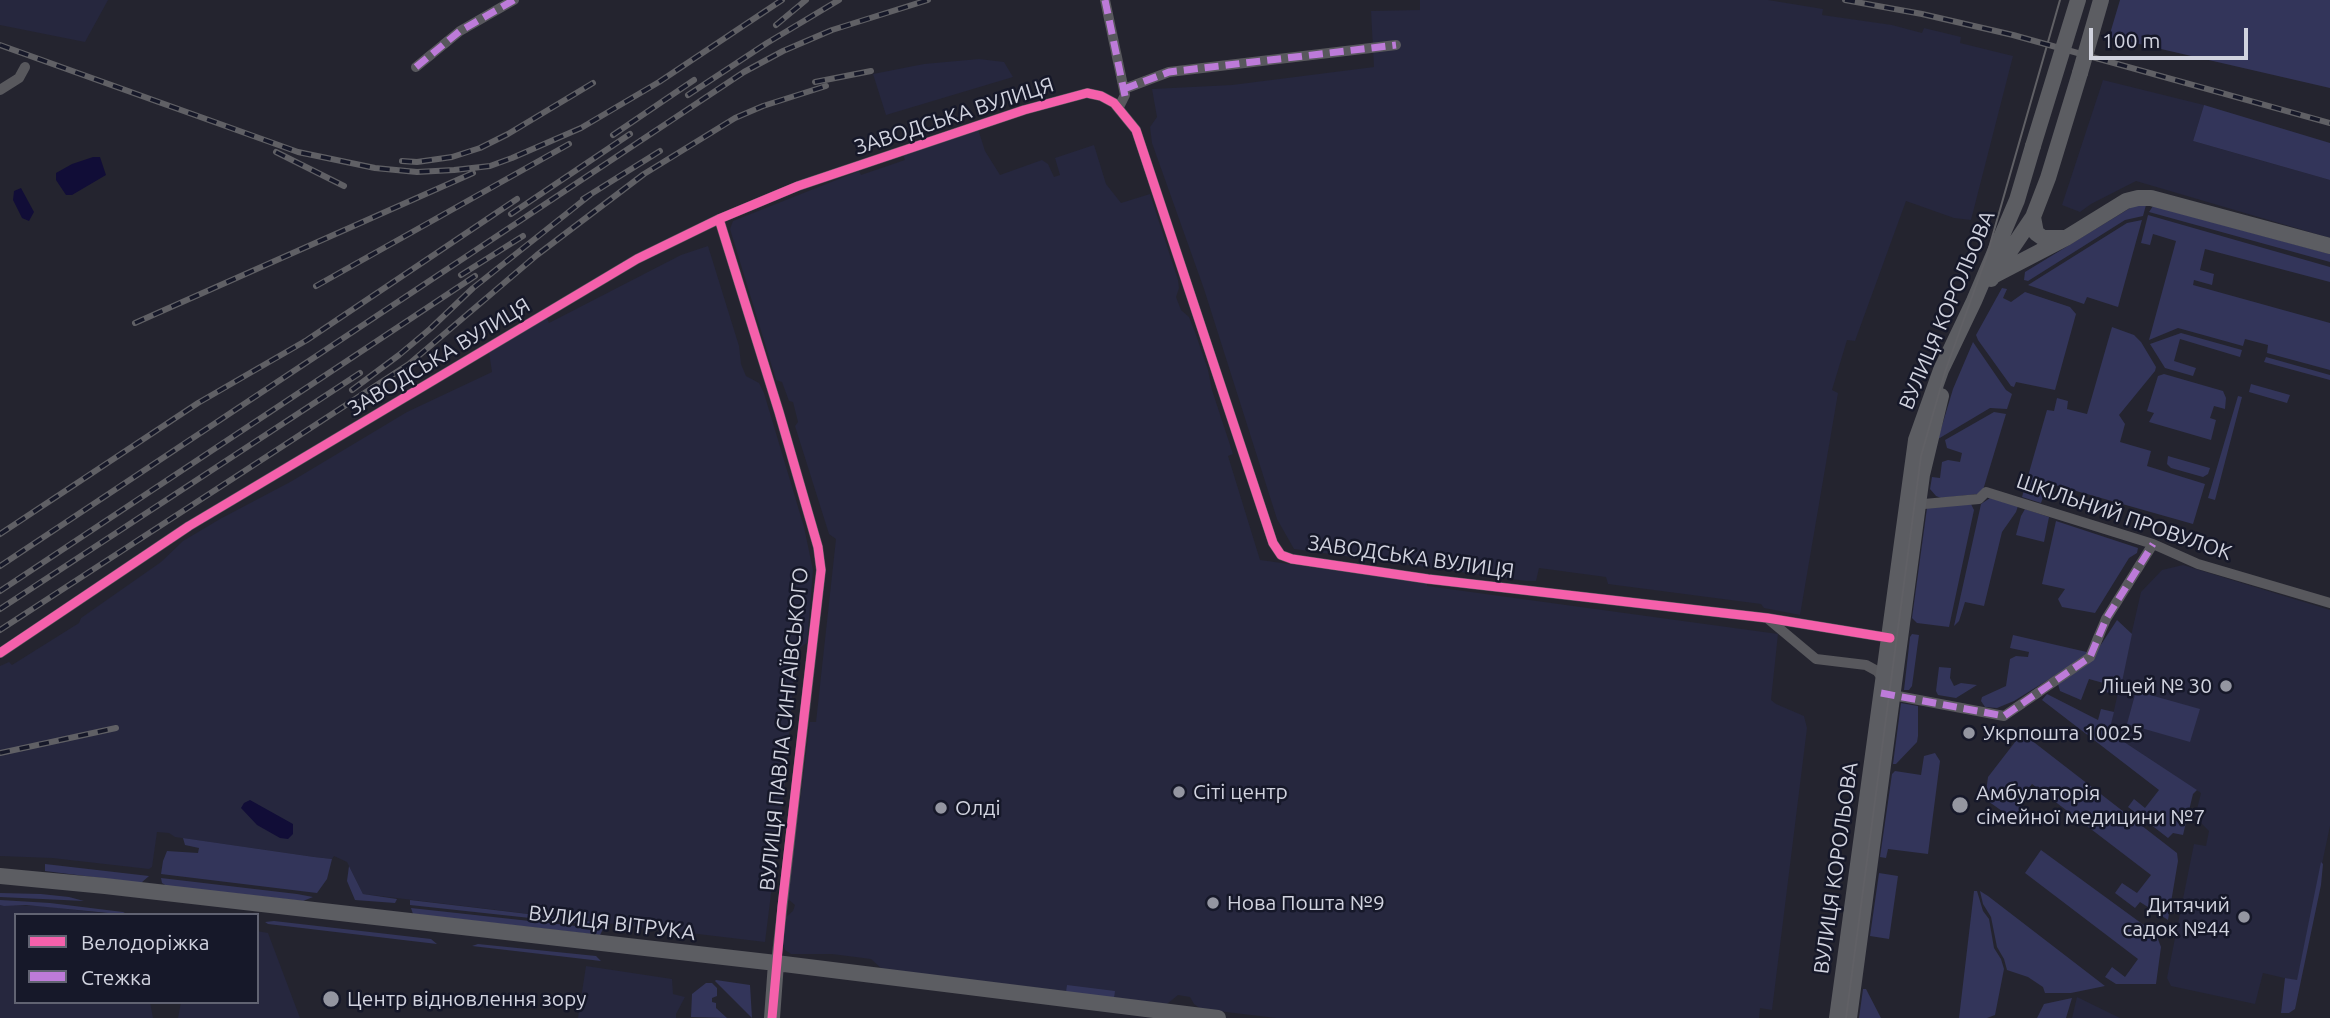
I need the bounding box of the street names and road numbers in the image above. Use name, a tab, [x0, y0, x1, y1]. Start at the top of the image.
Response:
street label: ЗАВОДСЬКА ВУЛИЦЯ	[851, 72, 1057, 160]
street label: ВУЛИЦЯ КОРОЛЬОВА	[1894, 207, 2000, 413]
street label: ЗАВОДСЬКА ВУЛИЦЯ	[343, 293, 535, 421]
street label: ШКІЛЬНИЙ ПРОВУЛОК	[2013, 468, 2235, 566]
street label: ЗАВОДСЬКА ВУЛИЦЯ	[1306, 530, 1516, 584]
street label: ВУЛИЦЯ ПАВЛА СИНГАЇВСЬКОГО	[754, 566, 814, 892]
street label: ВУЛИЦЯ КОРОЛЬОВА	[1809, 760, 1863, 976]
street label: ВУЛИЦЯ ВІТРУКА	[527, 900, 697, 946]

